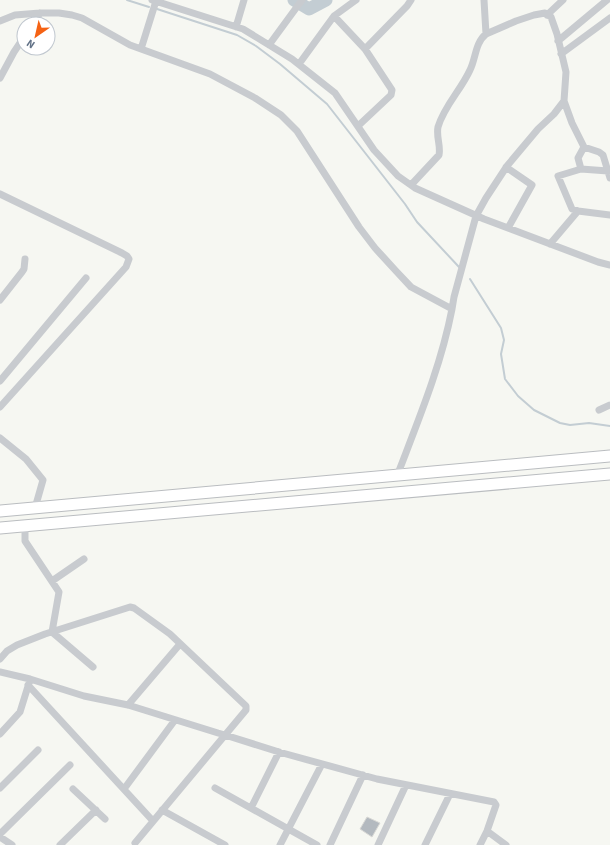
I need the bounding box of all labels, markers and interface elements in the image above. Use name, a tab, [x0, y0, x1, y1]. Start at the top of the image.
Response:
north arrow	[16, 16, 56, 56]
text: N	[23, 36, 38, 52]

